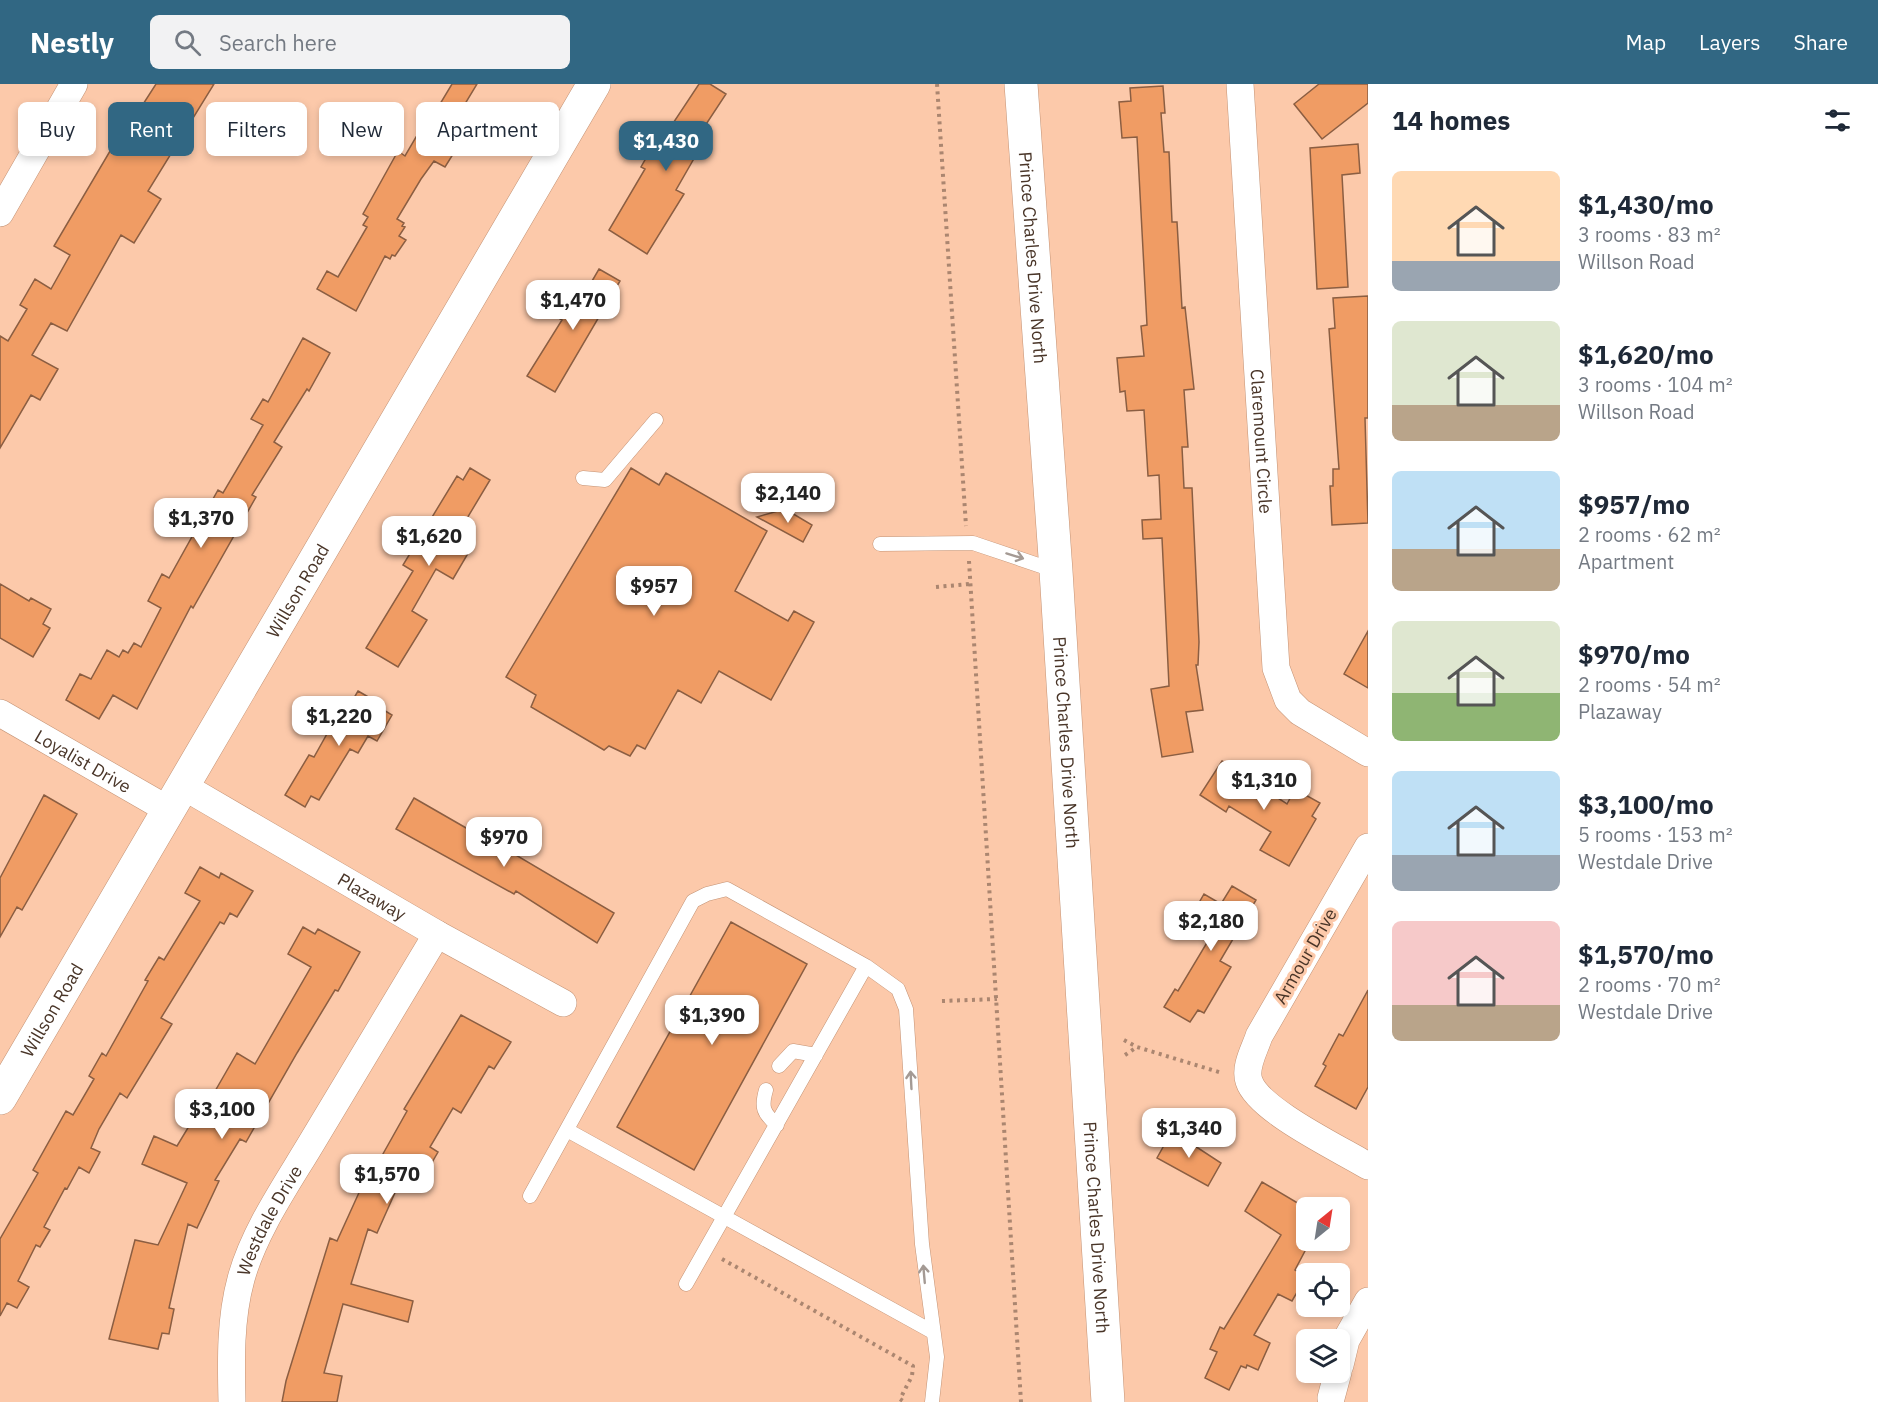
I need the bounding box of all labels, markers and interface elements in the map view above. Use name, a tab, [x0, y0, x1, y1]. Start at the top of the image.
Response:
search box	[150, 15, 570, 69]
text: Nestly	[30, 24, 114, 61]
icon: search	[171, 26, 204, 59]
text: Search here	[219, 28, 337, 57]
text: Map	[1626, 28, 1666, 56]
text: Layers	[1699, 28, 1761, 56]
text: Share	[1794, 28, 1848, 56]
chip: Buy	[18, 102, 96, 156]
chip: Rent	[108, 102, 194, 156]
chip: Filters	[206, 102, 307, 156]
chip: New	[319, 102, 404, 156]
chip: Apartment	[416, 102, 559, 156]
text: 14 homes	[1392, 103, 1510, 137]
icon: filters	[1821, 104, 1854, 137]
pin: $1,430	[617, 121, 715, 172]
text: $1,430	[633, 127, 699, 154]
street label: Prince Charles Drive North	[1014, 151, 1053, 364]
text: $1,430/mo	[1578, 187, 1714, 221]
icon: home	[1440, 195, 1512, 267]
text: 3 rooms · 83 m²	[1578, 221, 1721, 248]
text: Willson Road	[1578, 248, 1695, 275]
pin: $1,470	[524, 280, 622, 331]
text: $1,470	[540, 286, 606, 313]
text: $1,620/mo	[1578, 337, 1714, 371]
icon: home	[1440, 345, 1512, 417]
street label: Claremount Circle	[1246, 368, 1278, 515]
text: 3 rooms · 104 m²	[1578, 371, 1733, 398]
text: Willson Road	[1578, 398, 1695, 425]
pin: $2,140	[739, 473, 837, 524]
text: $2,140	[755, 479, 821, 506]
text: $957/mo	[1578, 487, 1690, 521]
icon: home	[1440, 495, 1512, 567]
pin: $1,370	[152, 498, 250, 549]
text: $1,370	[168, 504, 234, 531]
pin: $1,620	[380, 516, 478, 567]
text: 2 rooms · 62 m²	[1578, 521, 1721, 548]
text: $1,620	[396, 522, 462, 549]
street label: Willson Road	[261, 540, 334, 642]
text: Apartment	[1578, 548, 1674, 575]
one-way arrow	[1005, 551, 1024, 562]
pin: $957	[618, 566, 690, 617]
text: $957	[630, 572, 678, 599]
street label: Prince Charles Drive North	[1049, 636, 1085, 849]
text: $970/mo	[1578, 637, 1690, 671]
icon: home	[1440, 645, 1512, 717]
text: 2 rooms · 54 m²	[1578, 671, 1721, 698]
pin: $1,220	[290, 696, 388, 747]
text: Plazaway	[1578, 698, 1662, 725]
text: $1,220	[306, 702, 372, 729]
street label: Loyalist Drive	[31, 724, 136, 798]
pin: $1,310	[1215, 760, 1313, 811]
text: $1,310	[1231, 766, 1297, 793]
text: $3,100/mo	[1578, 787, 1714, 821]
icon: home	[1440, 795, 1512, 867]
pin: $970	[468, 817, 540, 868]
text: 5 rooms · 153 m²	[1578, 821, 1733, 848]
text: $970	[480, 823, 528, 850]
text: Westdale Drive	[1578, 848, 1713, 875]
street label: Plazaway	[334, 867, 411, 925]
pin: $2,180	[1162, 901, 1260, 952]
street label: Armour Drive	[1268, 904, 1342, 1008]
text: $2,180	[1178, 907, 1244, 934]
text: $1,570/mo	[1578, 937, 1714, 971]
icon: home	[1440, 945, 1512, 1017]
street label: Willson Road	[15, 959, 88, 1061]
text: 2 rooms · 70 m²	[1578, 971, 1721, 998]
pin: $1,390	[663, 995, 761, 1046]
text: Westdale Drive	[1578, 998, 1713, 1025]
text: $1,390	[679, 1001, 745, 1028]
one-way arrow	[905, 1070, 916, 1090]
pin: $3,100	[173, 1089, 271, 1140]
text: $3,100	[189, 1095, 255, 1122]
pin: $1,340	[1140, 1108, 1238, 1159]
text: $1,340	[1156, 1114, 1222, 1141]
street label: Prince Charles Drive North	[1079, 1121, 1115, 1334]
pin: $1,570	[338, 1154, 436, 1205]
street label: Westdale Drive	[231, 1160, 307, 1278]
text: $1,570	[354, 1160, 420, 1187]
north arrow	[1296, 1197, 1350, 1251]
map controls	[1296, 1197, 1350, 1383]
button: locate	[1296, 1263, 1350, 1317]
one-way arrow	[919, 1265, 930, 1285]
button: layers	[1296, 1329, 1350, 1383]

